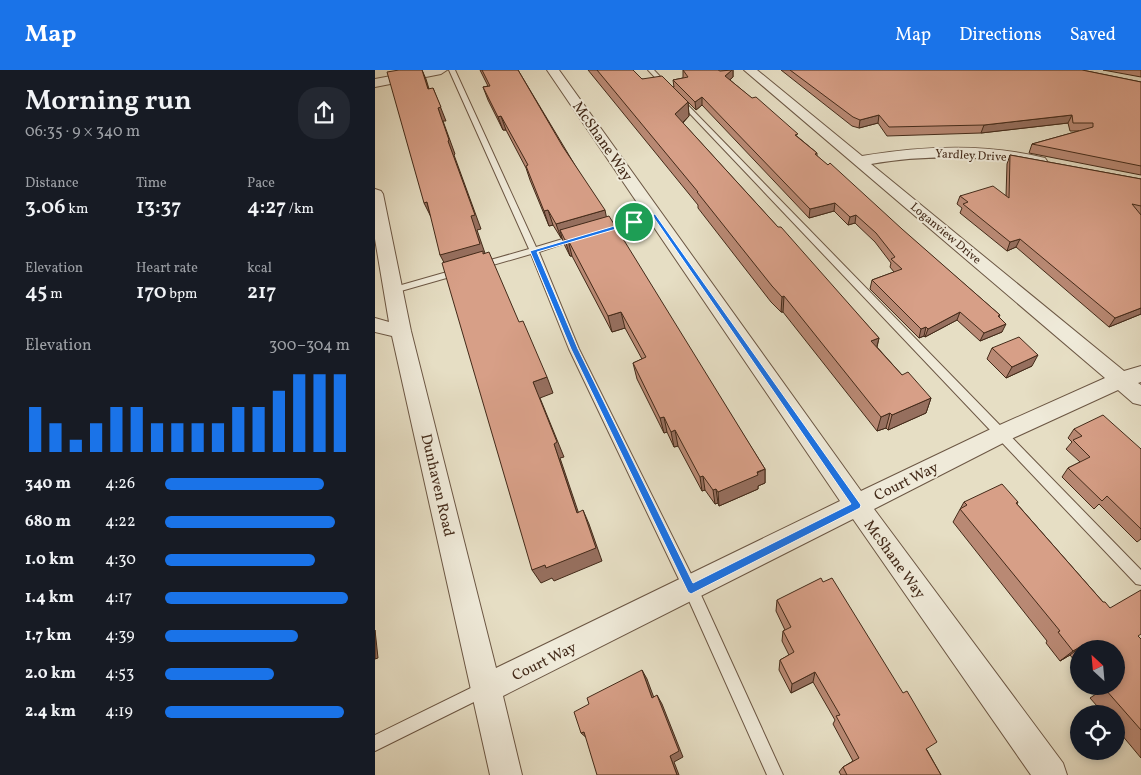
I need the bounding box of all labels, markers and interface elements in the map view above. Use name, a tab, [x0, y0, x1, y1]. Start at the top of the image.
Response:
text: Map	[25, 18, 76, 52]
text: Map	[895, 23, 931, 48]
text: Directions	[959, 23, 1042, 48]
text: Saved	[1070, 23, 1116, 48]
text: Morning run	[25, 82, 192, 121]
button: share	[298, 87, 350, 139]
street label: McShane Way	[567, 98, 637, 186]
text: 06:35 · 9 × 340 m	[25, 121, 140, 143]
street label: Yardley Drive	[935, 146, 1007, 166]
text: Distance	[25, 174, 79, 193]
text: Time	[136, 174, 167, 193]
text: Pace	[247, 174, 275, 193]
text: 3.06	[25, 193, 65, 222]
text: 13:37	[136, 193, 181, 222]
text: 4:27	[247, 193, 286, 222]
street label: Loganview Drive	[906, 199, 984, 268]
text: km	[65, 200, 88, 219]
text: /km	[286, 200, 314, 219]
pin	[613, 201, 655, 243]
icon: arrive	[620, 208, 648, 236]
text: Elevation	[25, 259, 83, 278]
text: Heart rate	[136, 259, 198, 278]
text: kcal	[247, 259, 272, 278]
text: 45	[25, 278, 47, 307]
text: 170	[136, 278, 166, 307]
text: 217	[247, 278, 276, 307]
text: m	[47, 285, 63, 304]
text: bpm	[166, 285, 197, 304]
text: Elevation	[25, 335, 92, 357]
text: 300–304 m	[269, 335, 350, 357]
street label: Dunhaven Road	[414, 432, 459, 539]
street label: Court Way	[871, 458, 942, 507]
text: 340 m	[25, 473, 71, 495]
text: 4:26	[105, 473, 135, 495]
text: 680 m	[25, 511, 71, 533]
text: 4:22	[105, 511, 136, 533]
street label: McShane Way	[858, 516, 930, 604]
text: 1.0 km	[25, 549, 74, 571]
text: 4:30	[105, 549, 136, 571]
text: 1.4 km	[25, 587, 74, 609]
text: 4:17	[105, 587, 132, 609]
text: 1.7 km	[25, 625, 72, 647]
text: 4:39	[105, 625, 135, 647]
street label: Court Way	[509, 638, 580, 687]
north arrow	[1070, 640, 1125, 695]
map controls	[1070, 640, 1125, 760]
text: 2.0 km	[25, 663, 76, 685]
text: 4:53	[105, 663, 134, 685]
text: 2.4 km	[25, 701, 76, 723]
text: 4:19	[105, 701, 133, 723]
button: locate	[1070, 705, 1125, 760]

